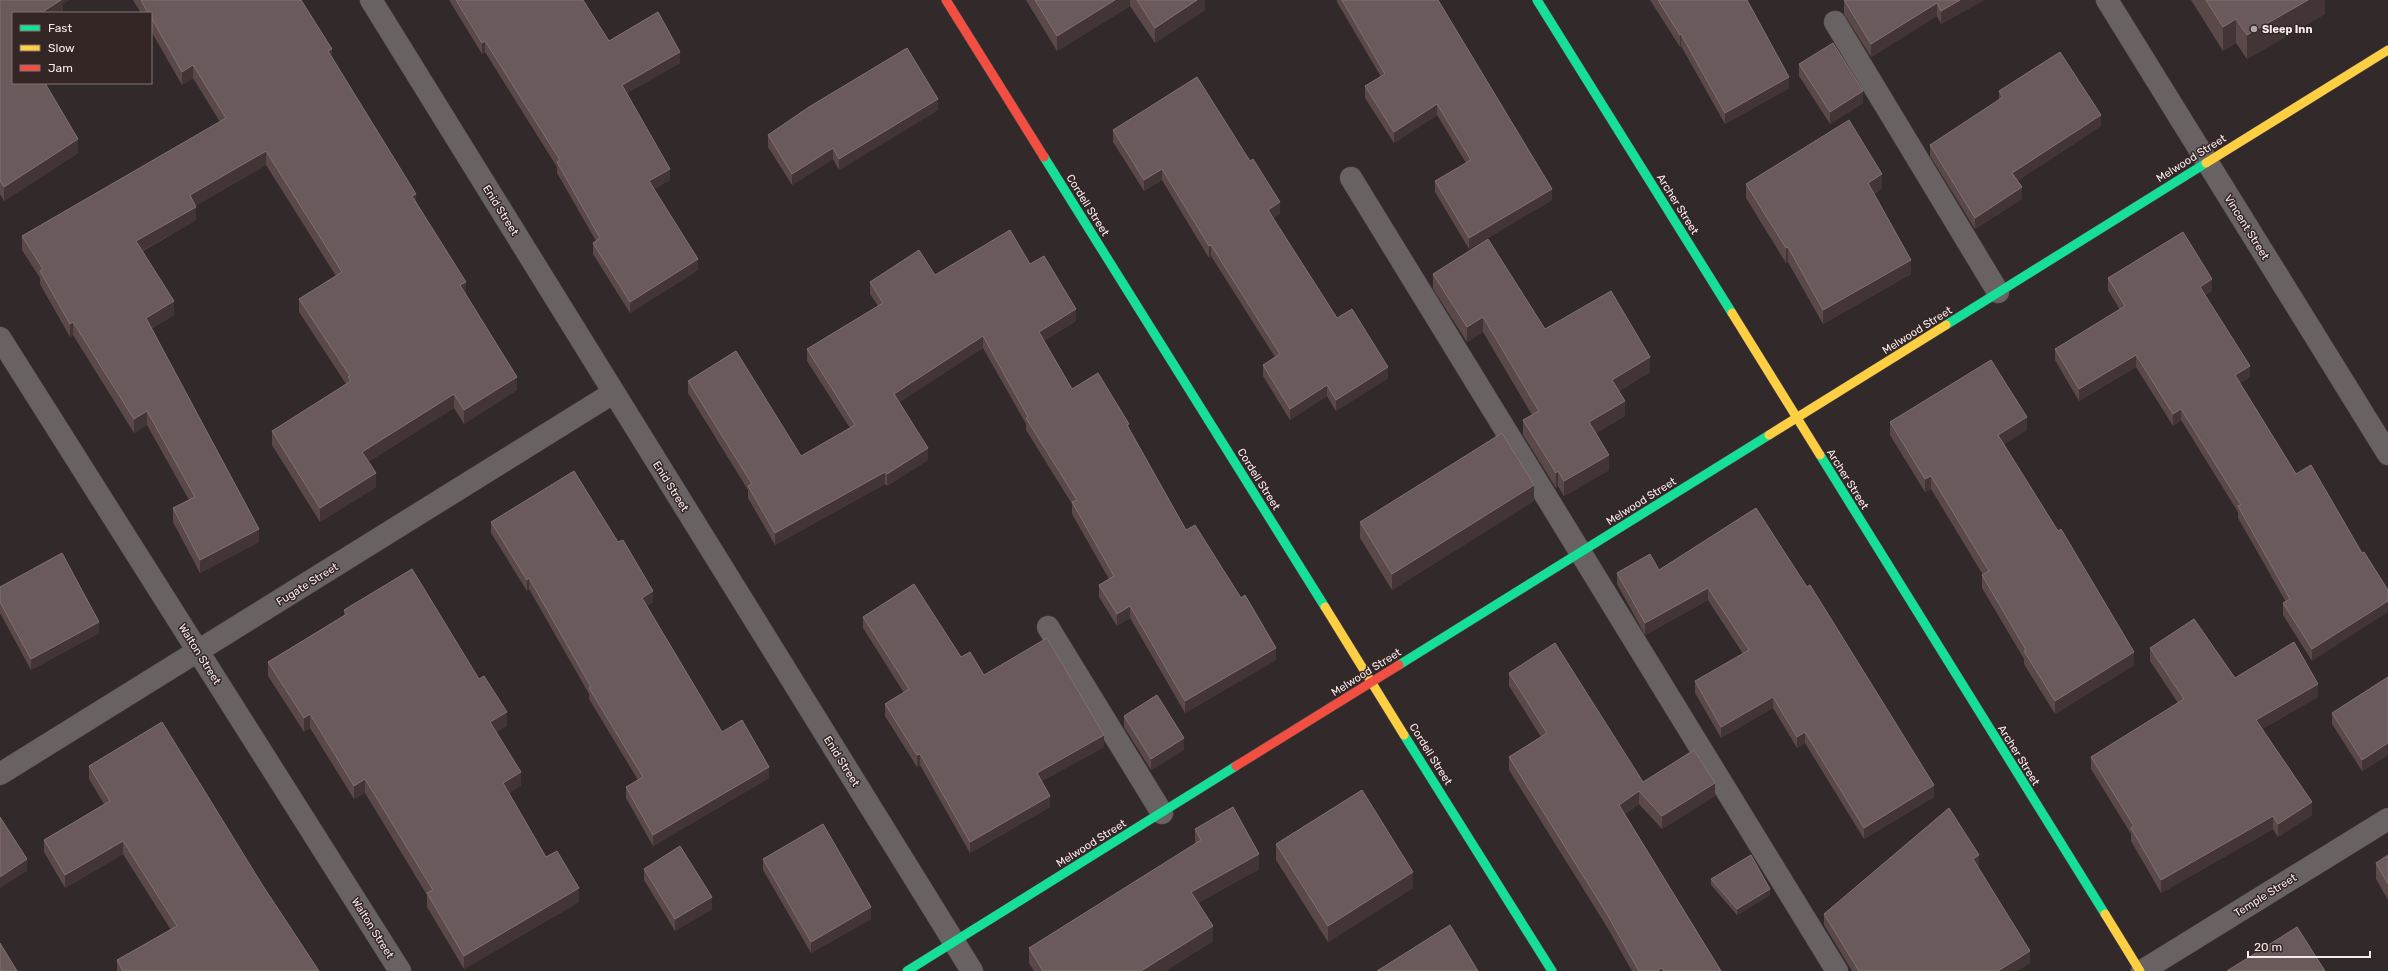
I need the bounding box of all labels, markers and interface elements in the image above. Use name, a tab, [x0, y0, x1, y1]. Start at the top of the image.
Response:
legend	[12, 12, 152, 84]
text: Fast	[48, 21, 72, 35]
place label: Sleep Inn	[2262, 23, 2313, 36]
marker: Sleep Inn	[2249, 24, 2259, 34]
text: Slow	[48, 41, 75, 55]
text: Jam	[48, 61, 73, 75]
street label: Melwood Street	[2154, 131, 2229, 185]
street label: Cordell Street	[1063, 172, 1112, 239]
street label: Archer Street	[1654, 172, 1702, 237]
street label: Enid Street	[480, 183, 522, 238]
street label: Vincent Street	[2221, 192, 2272, 263]
street label: Melwood Street	[1880, 303, 1955, 357]
street label: Cordell Street	[1234, 446, 1283, 513]
street label: Archer Street	[1824, 447, 1872, 512]
street label: Enid Street	[650, 459, 692, 514]
street label: Melwood Street	[1604, 474, 1679, 528]
street label: Fugate Street	[274, 560, 341, 609]
street label: Walton Street	[176, 622, 224, 688]
street label: Melwood Street	[1329, 645, 1404, 699]
street label: Cordell Street	[1406, 721, 1455, 788]
street label: Archer Street	[1995, 723, 2043, 788]
street label: Enid Street	[821, 734, 863, 789]
street label: Melwood Street	[1054, 816, 1129, 870]
street label: Temple Street	[2232, 871, 2299, 920]
street label: Walton Street	[349, 896, 397, 962]
scale bar	[2248, 933, 2370, 959]
text: 20 m	[2254, 940, 2282, 954]

